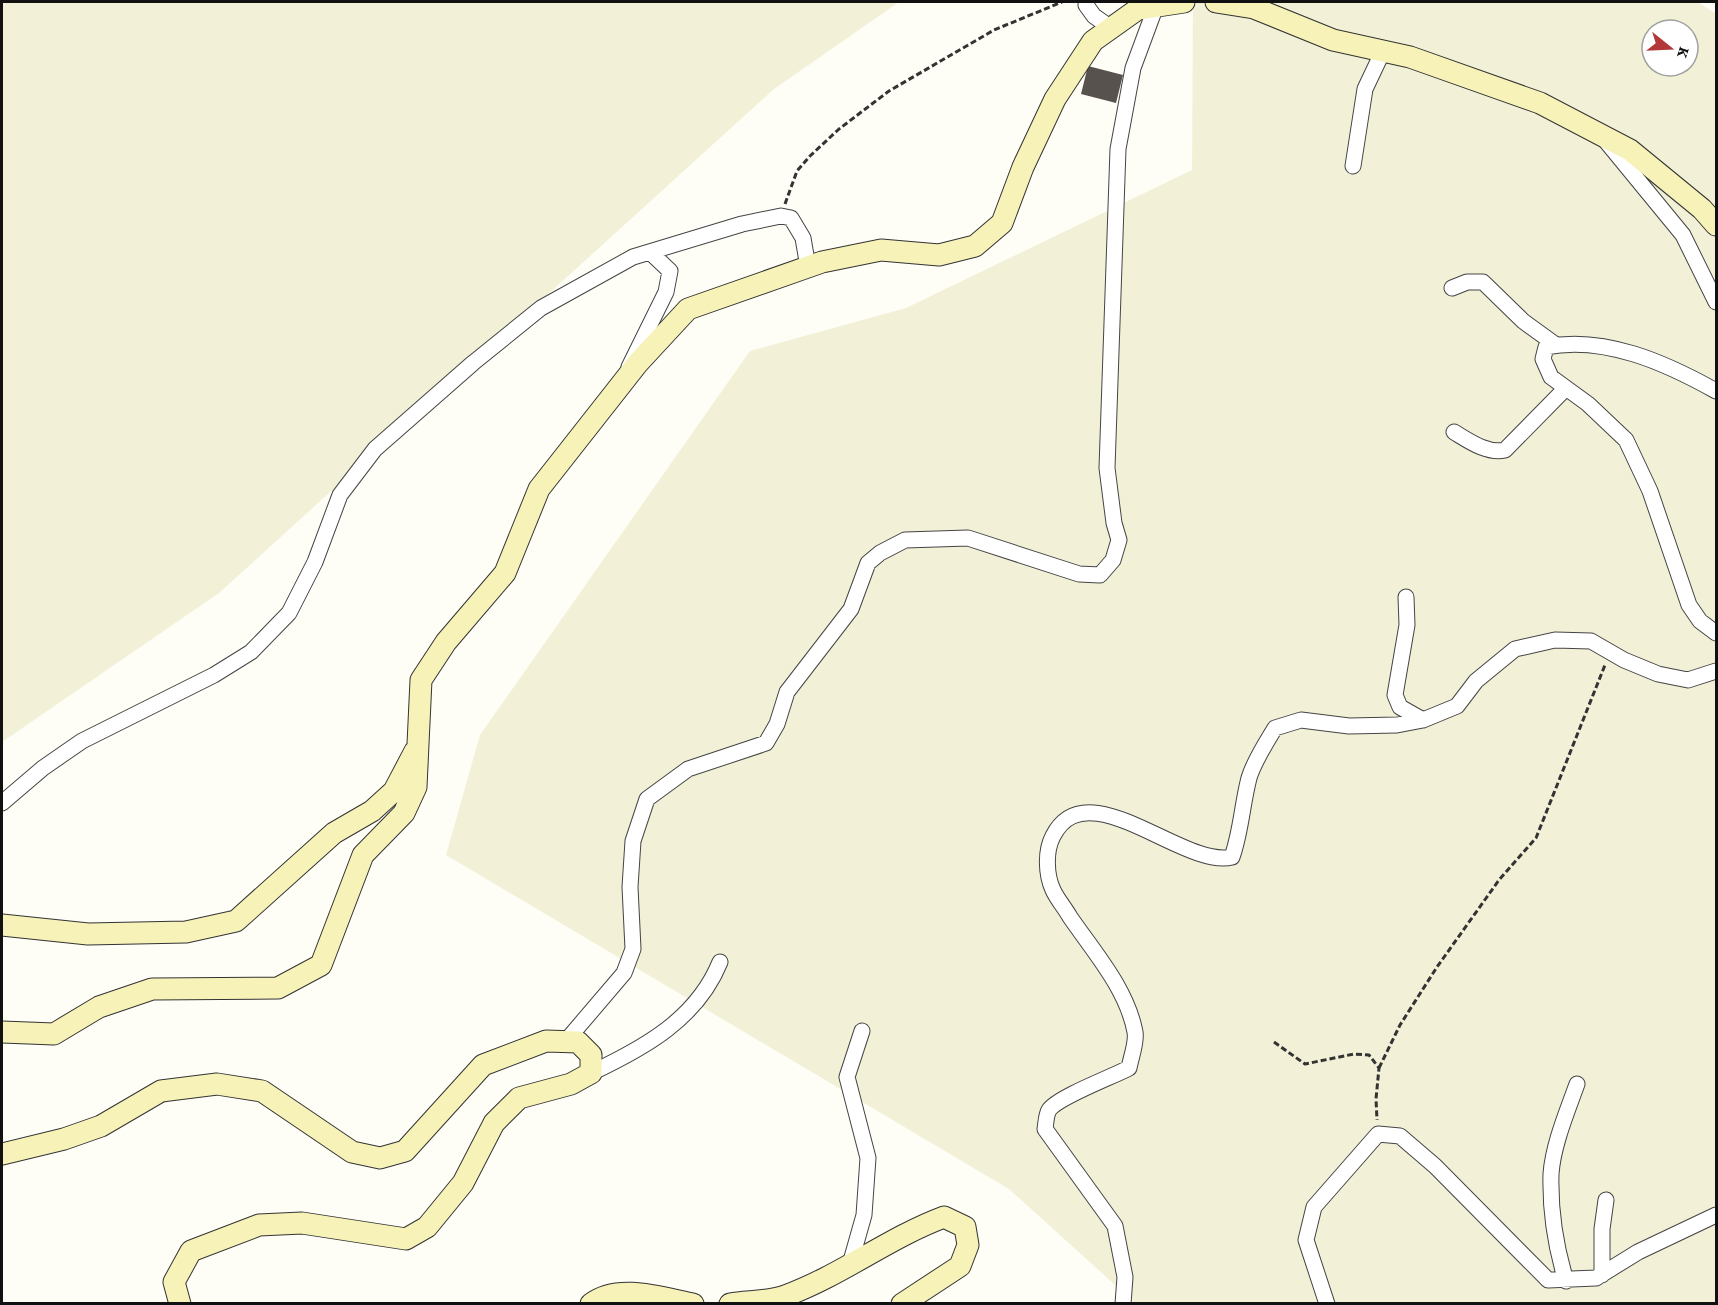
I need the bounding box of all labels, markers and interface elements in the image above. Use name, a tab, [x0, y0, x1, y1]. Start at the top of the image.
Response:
north arrow	[1640, 18, 1700, 78]
text: K	[1674, 45, 1693, 61]

